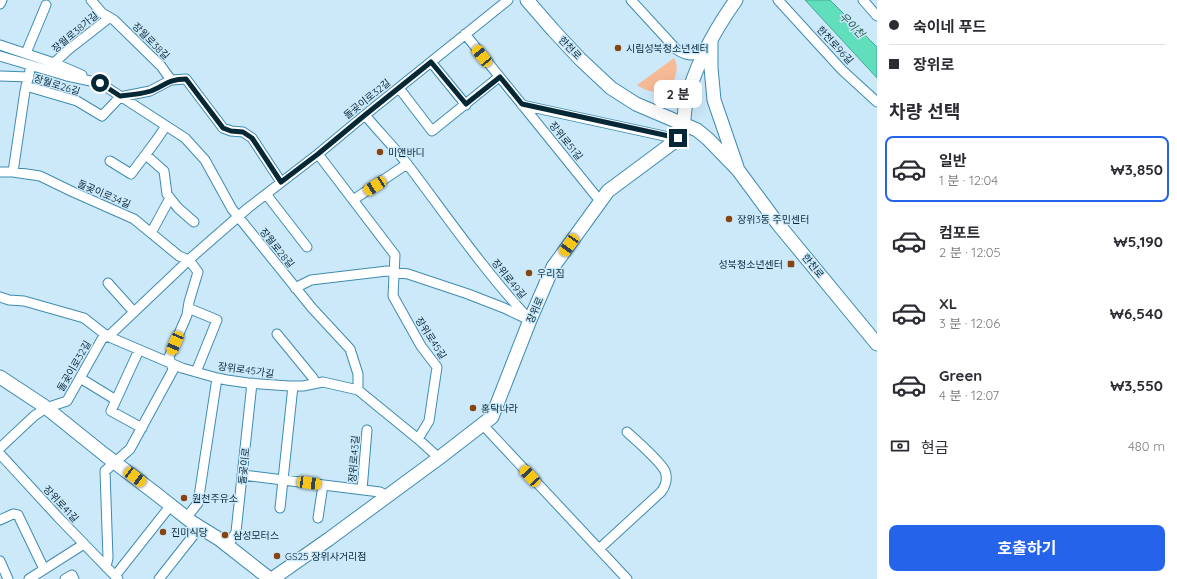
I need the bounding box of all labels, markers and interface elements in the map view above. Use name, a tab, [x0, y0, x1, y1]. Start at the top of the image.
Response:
street label: 장월로38가길	[49, 9, 101, 55]
water label: 우이천	[836, 9, 869, 42]
text: 숙이네 푸드	[913, 17, 986, 36]
street label: 장월로38길	[130, 20, 172, 62]
street label: 한천로96길	[814, 23, 856, 67]
street label: 한천로	[556, 34, 584, 62]
place label: 시립성북청소년센터	[626, 42, 709, 55]
car	[470, 43, 494, 69]
marker: 시립성북청소년센터	[613, 43, 623, 53]
text: 장위로	[913, 55, 954, 74]
street label: 장월로26길	[32, 72, 82, 98]
route start	[91, 74, 109, 92]
street label: 돌곶이로32길	[341, 76, 393, 122]
callout: 2 분	[654, 80, 702, 108]
text: 2 분	[667, 86, 690, 102]
text: 차량 선택	[889, 100, 960, 123]
street label: 장위로51길	[546, 119, 586, 163]
route end	[669, 129, 687, 147]
place label: 미앤바디	[388, 146, 425, 159]
marker: 미앤바디	[375, 147, 385, 157]
icon: car	[891, 151, 927, 187]
text: 일반	[939, 151, 967, 170]
text: ₩3,850	[1111, 160, 1163, 179]
text: 1 분 · 12:04	[939, 172, 998, 188]
car	[362, 174, 388, 198]
street label: 돌곶이로34길	[75, 177, 133, 211]
place label: 장위3동 주민센터	[737, 213, 809, 226]
marker: 장위3동 주민센터	[724, 214, 734, 224]
icon: car	[891, 223, 927, 259]
text: 컴포트	[939, 223, 980, 242]
street label: 장월로28길	[257, 225, 297, 271]
car	[557, 232, 581, 258]
text: ₩5,190	[1114, 232, 1163, 251]
text: 2 분 · 12:05	[939, 244, 1001, 260]
street label: 한천로	[799, 251, 827, 281]
street label: 장위로49길	[489, 256, 529, 302]
place label: 성북청소년센터	[719, 258, 783, 271]
marker: 성북청소년센터	[786, 259, 796, 269]
place label: 우리집	[537, 267, 565, 280]
marker: 우리집	[524, 268, 534, 278]
text: XL	[939, 294, 957, 313]
street label: 장위로	[524, 295, 546, 325]
icon: car	[891, 295, 927, 331]
text: ₩6,540	[1110, 304, 1163, 323]
street label: 장위로45길	[413, 314, 449, 362]
text: 3 분 · 12:06	[939, 315, 1000, 331]
car	[165, 330, 185, 356]
street label: 돌곶이로32길	[54, 338, 94, 394]
street label: 장위로45가길	[217, 360, 275, 380]
text: Green	[939, 366, 982, 385]
icon: car	[891, 367, 927, 403]
text: ₩3,550	[1110, 376, 1163, 395]
text: 4 분 · 12:07	[939, 387, 999, 403]
place label: 홍탁나라	[481, 402, 519, 415]
marker: 홍탁나라	[468, 403, 478, 413]
street label: 장위로43길	[346, 435, 362, 483]
icon: cash	[889, 435, 911, 457]
text: 현금	[921, 438, 949, 457]
text: 480 m	[1128, 438, 1165, 454]
street label: 돌곶이로	[236, 447, 252, 485]
car	[517, 463, 543, 489]
car	[122, 465, 148, 489]
car	[296, 476, 322, 490]
street label: 장위로41길	[41, 483, 81, 525]
place label: 원천주유소	[192, 492, 238, 505]
marker: 원천주유소	[179, 493, 189, 503]
button: 호출하기	[889, 525, 1165, 571]
place label: 진미식당	[171, 526, 208, 539]
marker: 진미식당	[158, 527, 168, 537]
place label: 삼성모터스	[233, 529, 279, 542]
marker: 삼성모터스	[220, 530, 230, 540]
place label: GS25 장위사거리점	[285, 550, 367, 563]
marker: GS25 장위사거리점	[272, 551, 282, 561]

